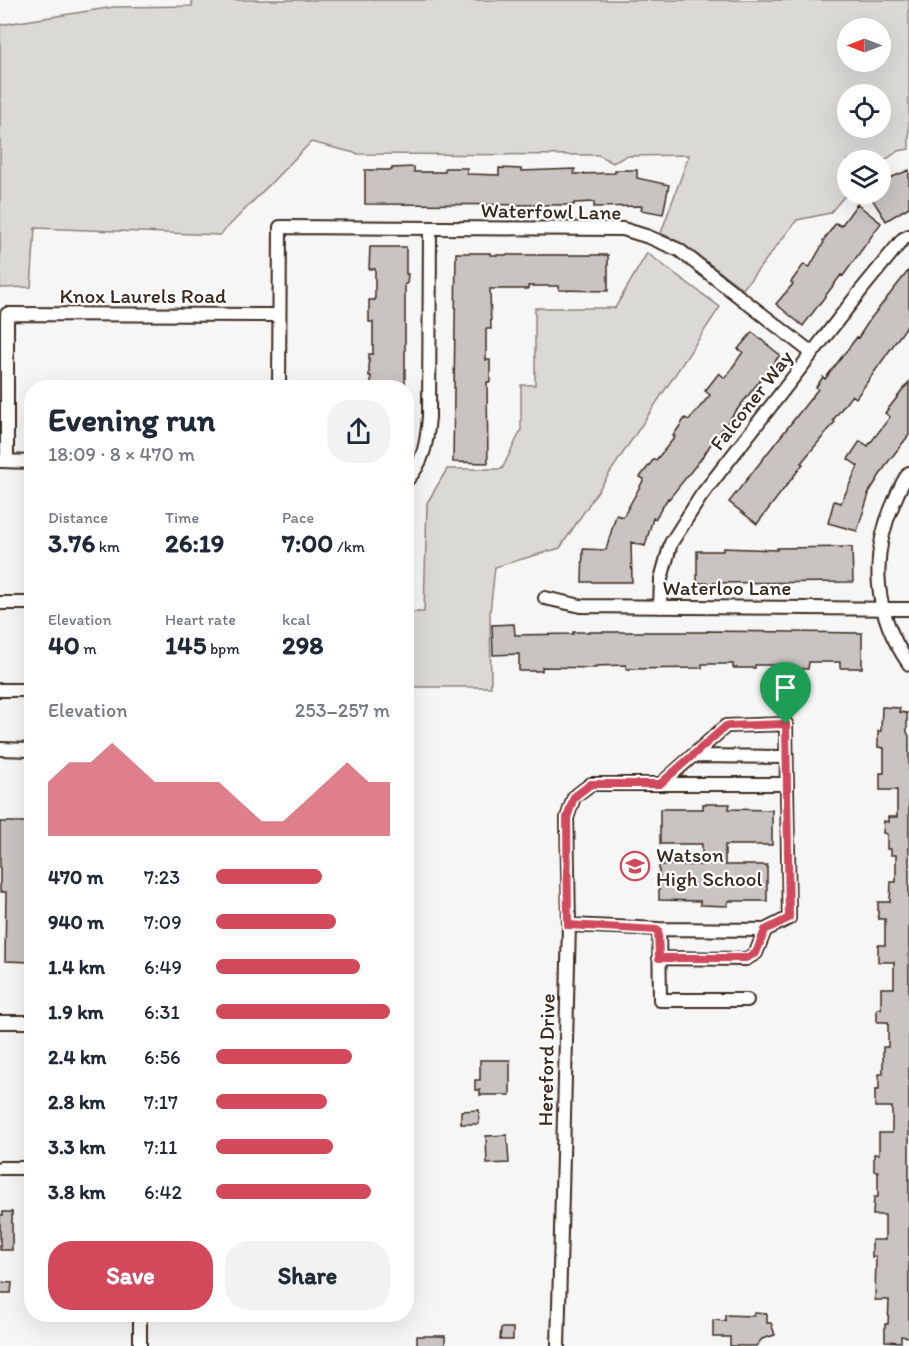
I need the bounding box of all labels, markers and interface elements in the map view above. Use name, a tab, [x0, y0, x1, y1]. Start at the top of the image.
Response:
north arrow	[837, 18, 891, 72]
map controls	[837, 18, 891, 204]
button: locate	[837, 84, 891, 138]
button: layers	[837, 150, 891, 204]
street label: Waterfowl Lane	[480, 197, 622, 225]
street label: Knox Laurels Road	[59, 283, 227, 308]
street label: Falconer Way	[704, 345, 798, 455]
text: Evening run	[48, 400, 215, 439]
button: share	[327, 400, 390, 463]
text: 18:09 · 8 × 470 m	[48, 442, 195, 466]
text: Distance	[48, 508, 108, 527]
text: Time	[165, 508, 199, 527]
text: Pace	[282, 508, 314, 527]
text: 3.76	[48, 527, 95, 559]
text: 26:19	[165, 527, 224, 559]
text: 7:00	[282, 527, 333, 559]
text: km	[95, 537, 120, 556]
text: /km	[333, 537, 365, 556]
street label: Waterloo Lane	[663, 575, 791, 600]
text: Elevation	[48, 610, 112, 629]
text: Heart rate	[165, 610, 236, 629]
text: kcal	[282, 610, 310, 629]
text: 40	[48, 629, 80, 661]
text: 145	[165, 629, 206, 661]
text: 298	[282, 629, 324, 661]
text: m	[80, 639, 97, 658]
text: bpm	[206, 639, 240, 658]
pin	[760, 662, 811, 724]
icon: arrive	[769, 671, 802, 704]
text: Elevation	[48, 698, 127, 722]
text: 253–257 m	[295, 698, 390, 722]
place label: Watson High School	[656, 842, 763, 891]
school or university icon: Watson High School	[619, 850, 651, 882]
text: 470 m	[48, 865, 104, 889]
text: 7:23	[144, 865, 180, 889]
text: 940 m	[48, 910, 104, 934]
text: 7:09	[144, 910, 182, 934]
text: 1.4 km	[48, 955, 105, 979]
text: 6:49	[144, 955, 182, 979]
street label: Hereford Drive	[532, 993, 560, 1127]
text: 1.9 km	[48, 1000, 104, 1024]
text: 6:31	[144, 1000, 180, 1024]
text: 2.4 km	[48, 1045, 106, 1069]
text: 6:56	[144, 1045, 181, 1069]
text: 2.8 km	[48, 1090, 105, 1114]
text: 7:17	[144, 1090, 178, 1114]
text: 3.3 km	[48, 1135, 106, 1159]
text: 7:11	[144, 1135, 177, 1159]
text: 3.8 km	[48, 1180, 106, 1204]
text: 6:42	[144, 1180, 182, 1204]
button: Save	[48, 1241, 213, 1310]
button: Share	[225, 1241, 390, 1310]

